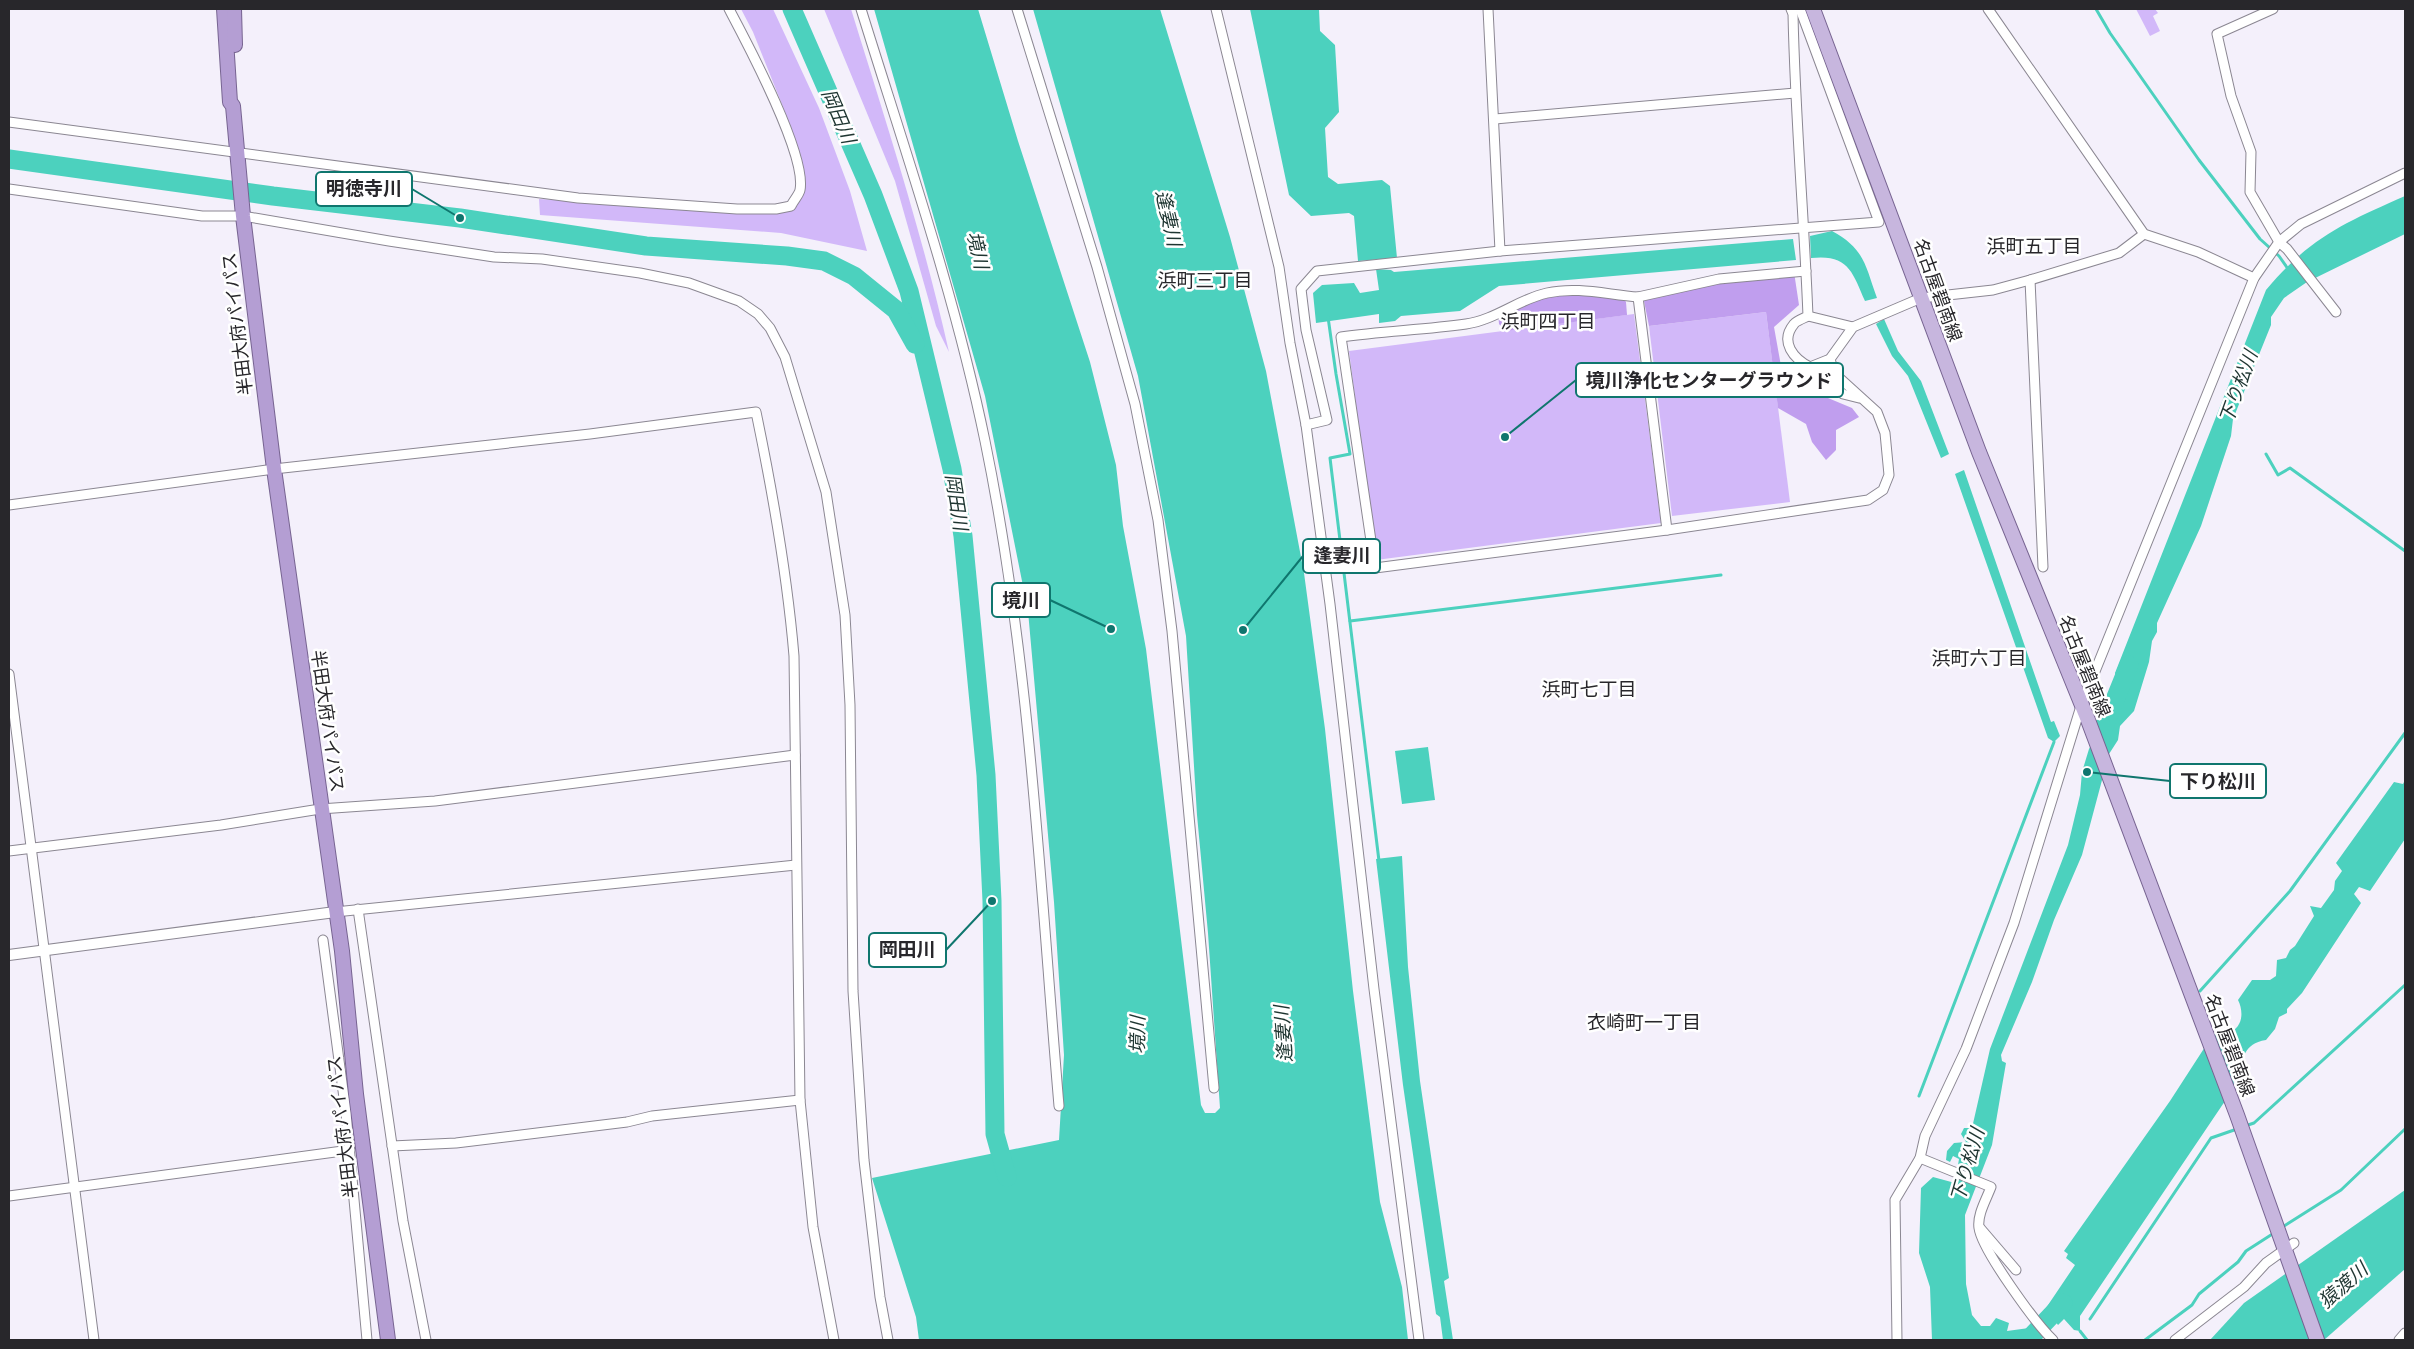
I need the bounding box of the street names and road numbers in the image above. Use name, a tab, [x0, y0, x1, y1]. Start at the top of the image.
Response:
street label: 名古屋碧南線	[1910, 236, 1966, 344]
street label: 半田大府パイパス	[218, 251, 256, 397]
street label: 名古屋碧南線	[2055, 612, 2115, 720]
street label: 半田大府パイパス	[308, 648, 348, 794]
street label: 名古屋碧南線	[2201, 991, 2259, 1099]
street label: 半田大府パイパス	[323, 1054, 361, 1200]

